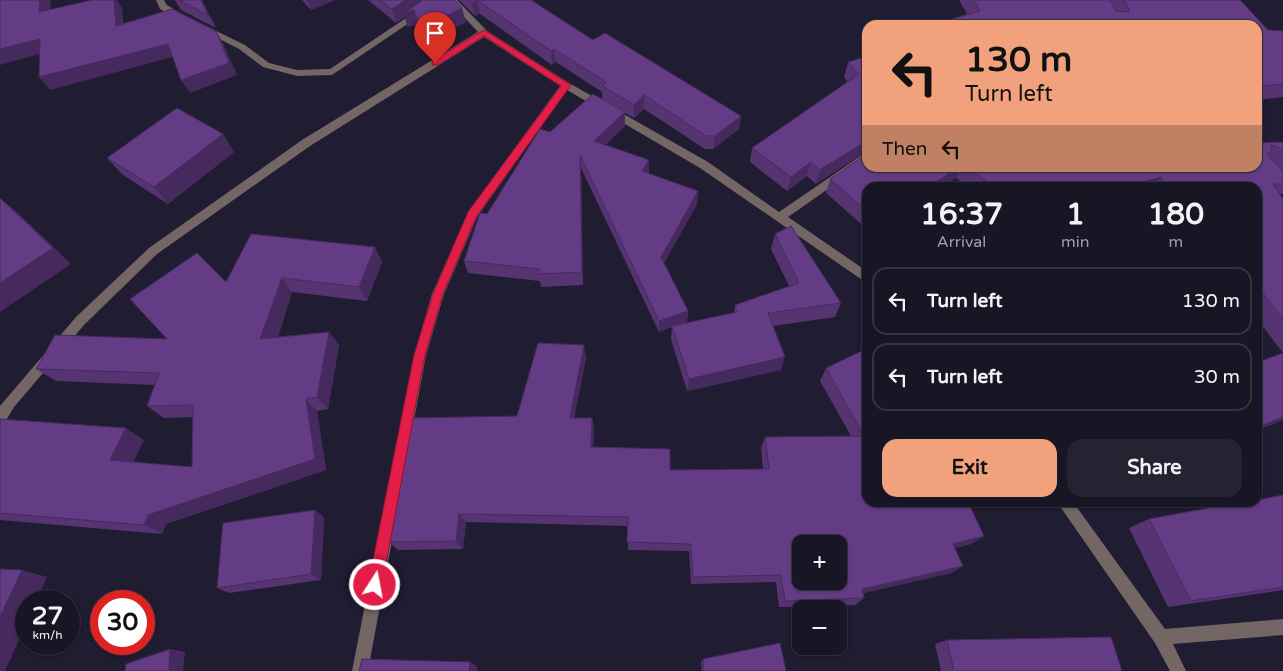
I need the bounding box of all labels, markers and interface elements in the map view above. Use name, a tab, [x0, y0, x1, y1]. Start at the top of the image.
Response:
pin	[414, 12, 456, 63]
icon: arrive	[421, 19, 449, 47]
text: 130 m	[965, 39, 1072, 81]
icon: left	[882, 40, 947, 105]
text: Turn left	[965, 81, 1053, 107]
icon: left	[937, 135, 965, 163]
text: Then	[882, 138, 927, 160]
text: 16:37	[920, 196, 1003, 233]
text: 1	[1066, 196, 1085, 233]
text: 180	[1148, 196, 1204, 233]
text: Arrival	[937, 232, 986, 252]
text: min	[1061, 232, 1090, 252]
text: m	[1168, 232, 1183, 252]
icon: left	[884, 287, 912, 315]
text: Turn left	[927, 290, 1003, 312]
text: 130 m	[1182, 290, 1240, 312]
icon: left	[884, 363, 912, 391]
text: Turn left	[927, 366, 1003, 388]
text: 30 m	[1194, 366, 1240, 388]
button: Exit	[882, 439, 1057, 497]
button: Share	[1067, 439, 1242, 497]
map controls	[792, 535, 847, 655]
button: +	[792, 535, 847, 590]
position arrow	[348, 558, 400, 610]
speed limit sign: 30	[90, 590, 155, 655]
button: −	[792, 600, 847, 655]
text: 27	[32, 601, 63, 631]
text: km/h	[32, 628, 63, 642]

